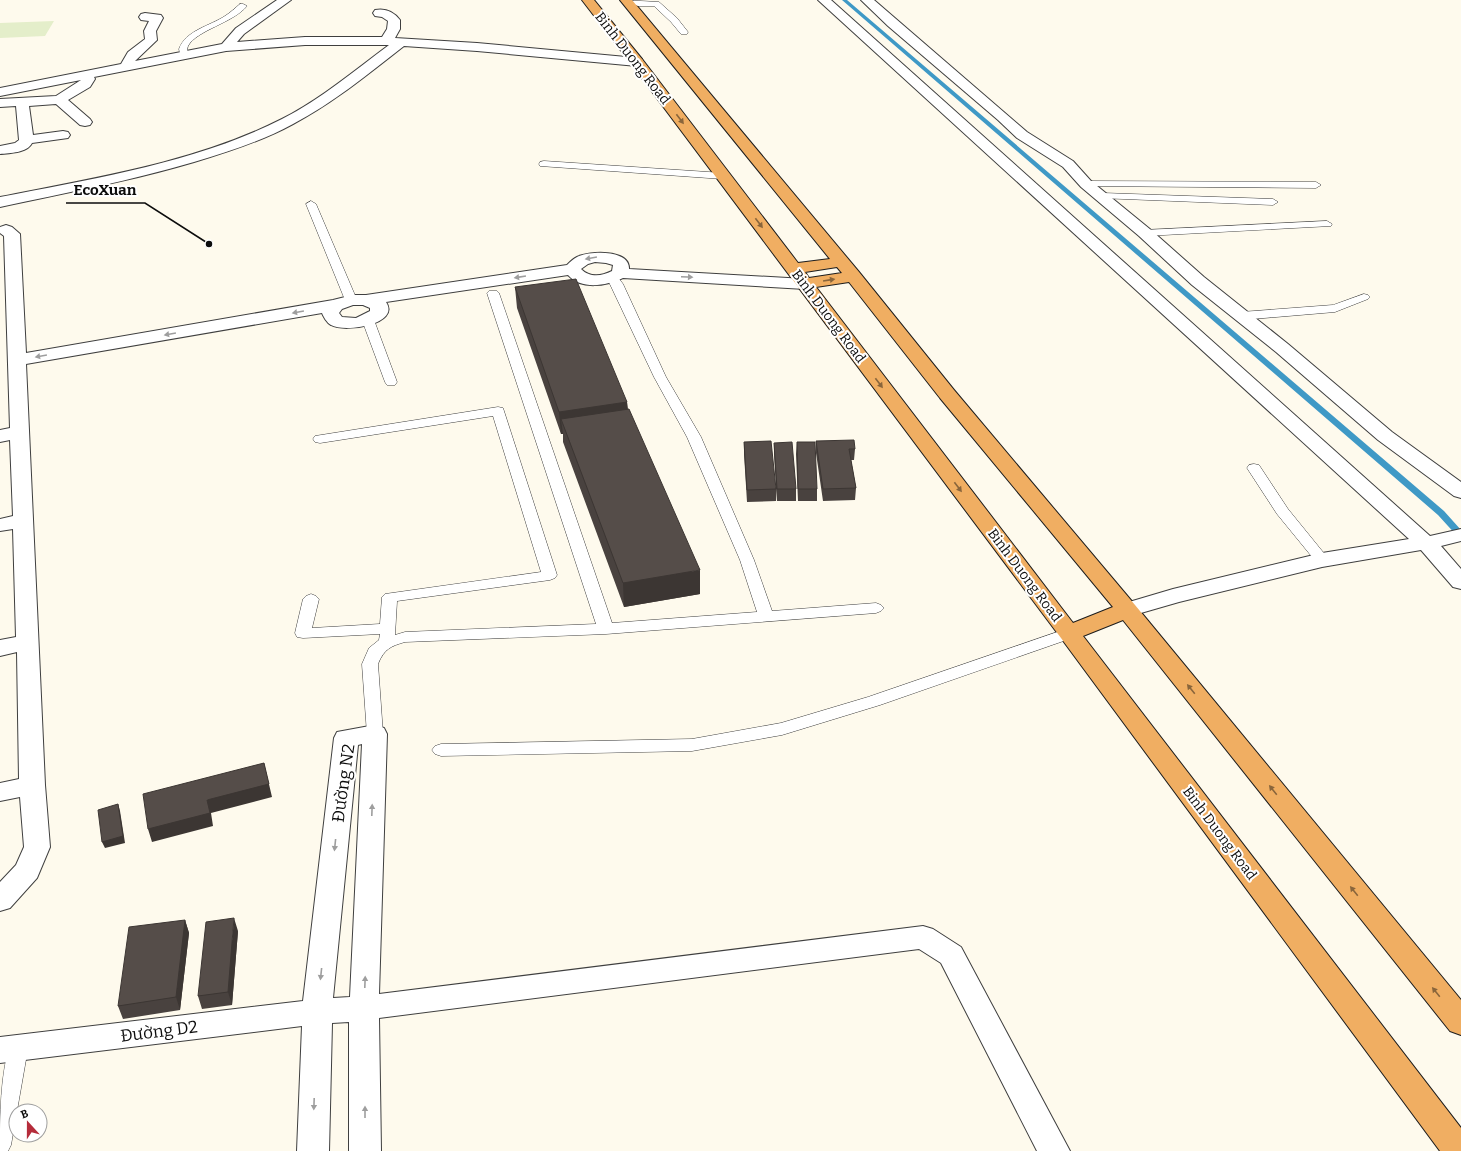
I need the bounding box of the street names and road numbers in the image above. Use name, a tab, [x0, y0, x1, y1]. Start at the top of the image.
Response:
street label: Binh Duong Road	[591, 9, 674, 108]
street label: Binh Duong Road	[788, 266, 869, 366]
street label: Binh Duong Road	[984, 525, 1065, 625]
street label: Đường N2	[328, 743, 359, 824]
street label: Binh Duong Road	[1179, 783, 1260, 883]
street label: Đường D2	[119, 1016, 199, 1047]

